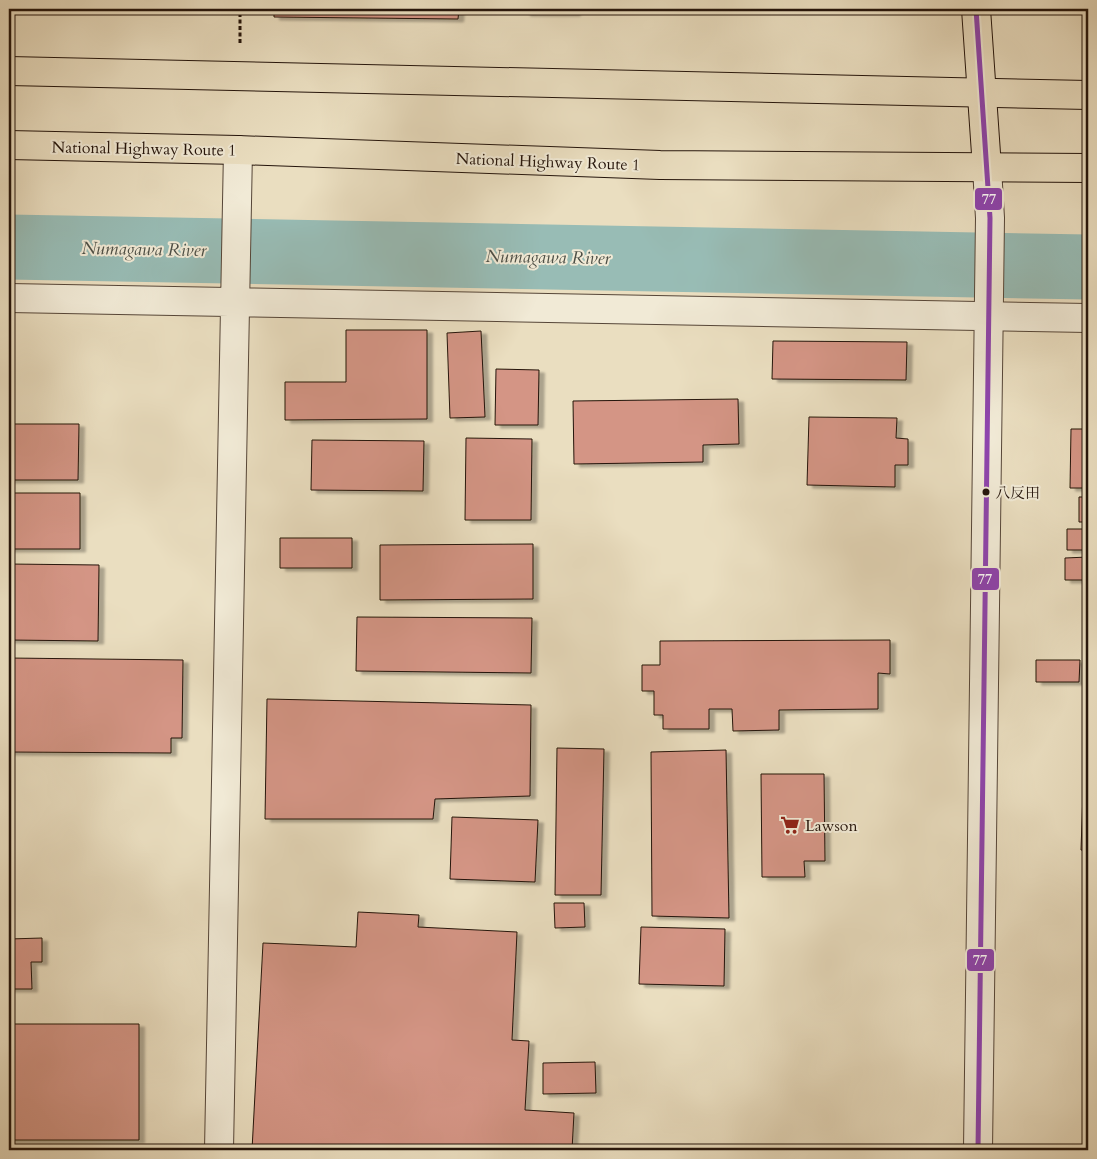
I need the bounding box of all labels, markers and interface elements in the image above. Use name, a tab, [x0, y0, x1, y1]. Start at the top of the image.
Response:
street label: National Highway Route 1	[52, 136, 236, 162]
street label: National Highway Route 1	[455, 148, 641, 176]
line badge: 77	[974, 187, 1003, 211]
text: 77	[982, 190, 996, 209]
water label: Numagawa River	[81, 236, 208, 263]
water label: Numagawa River	[485, 244, 612, 271]
place label: 八反田	[995, 483, 1040, 503]
marker: 八反田	[981, 487, 991, 497]
line badge: 77	[971, 567, 1000, 591]
text: 77	[978, 570, 992, 589]
supermarket icon: Lawson	[779, 814, 801, 836]
place label: Lawson	[805, 815, 858, 837]
line badge: 77	[966, 948, 995, 972]
text: 77	[973, 951, 987, 970]

